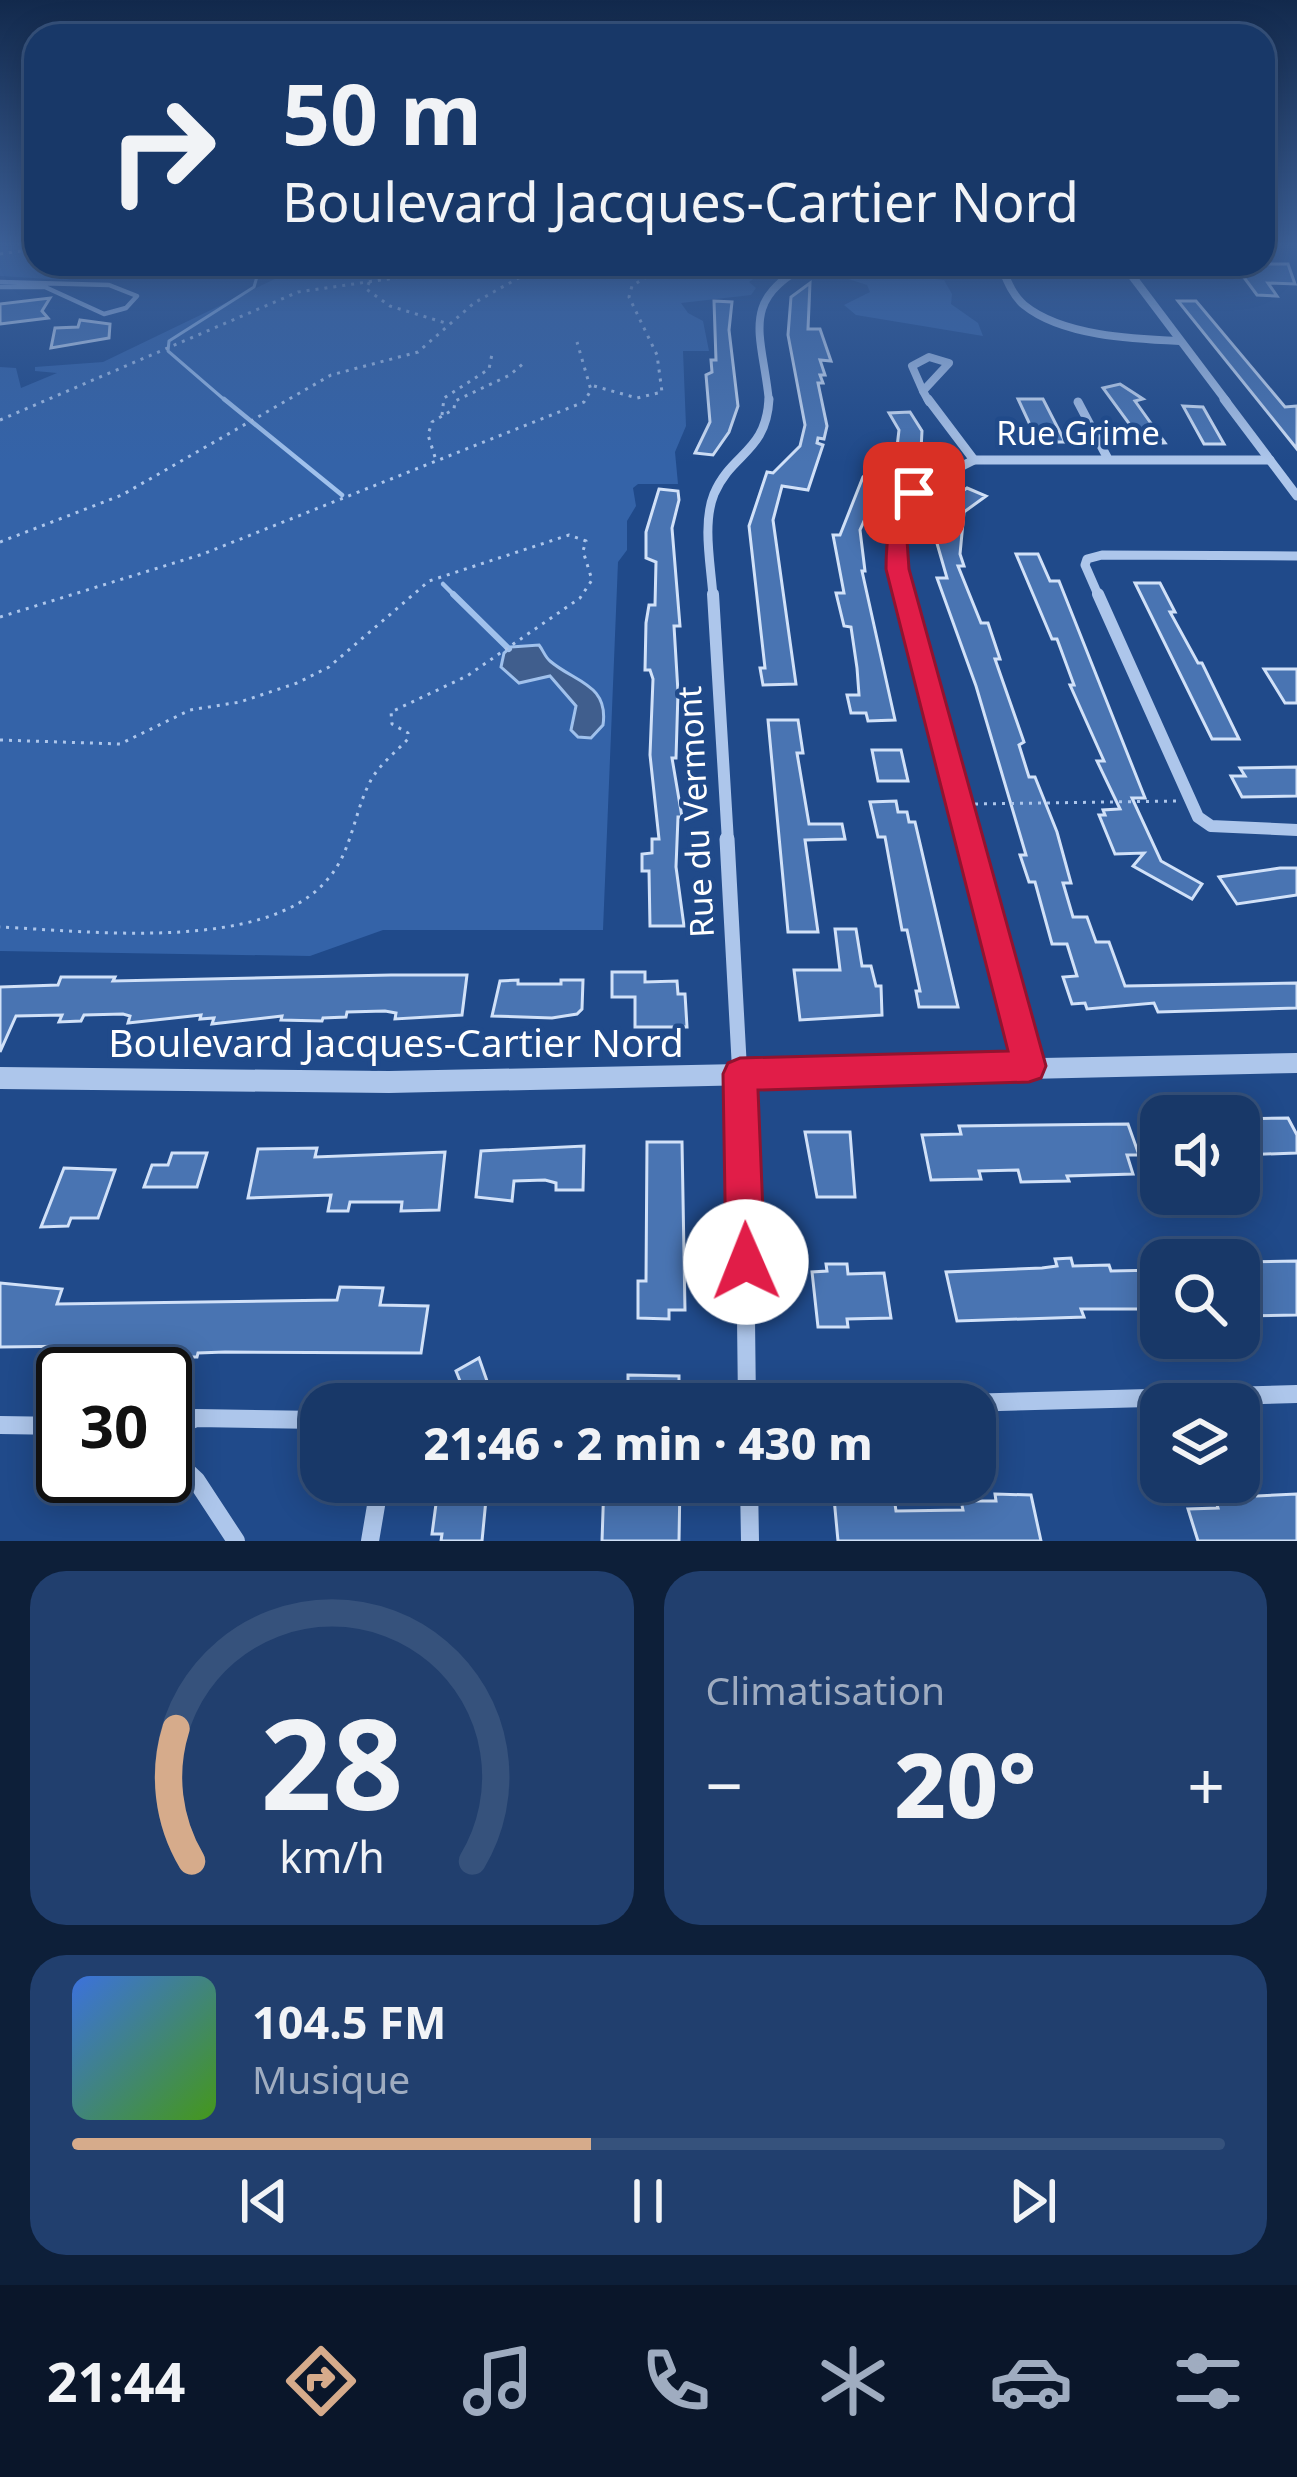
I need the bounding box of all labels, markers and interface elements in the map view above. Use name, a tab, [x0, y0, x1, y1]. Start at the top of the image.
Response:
text: 50 m	[282, 55, 482, 170]
icon: right	[84, 72, 240, 228]
text: Boulevard Jacques-Cartier Nord	[282, 164, 1079, 238]
street label: Rue Grime	[996, 410, 1160, 455]
pin	[863, 442, 965, 544]
icon: arrive	[881, 460, 947, 526]
street label: Rue du Vermont	[666, 685, 724, 939]
street label: Boulevard Jacques-Cartier Nord	[108, 1015, 684, 1068]
map controls	[1140, 1095, 1260, 1503]
button: sound	[1140, 1095, 1260, 1215]
position arrow	[683, 1199, 809, 1325]
button: search	[1140, 1239, 1260, 1359]
speed limit sign: 30	[36, 1347, 192, 1503]
button: layers	[1140, 1383, 1260, 1503]
text: 21:46 · 2 min · 430 m	[423, 1412, 873, 1473]
text: Climatisation	[706, 1663, 945, 1716]
text: 28	[260, 1677, 403, 1847]
text: 20°	[894, 1722, 1036, 1844]
text: −	[706, 1739, 743, 1829]
text: +	[1187, 1739, 1225, 1829]
text: km/h	[279, 1827, 384, 1886]
text: 104.5 FM	[252, 1991, 446, 2052]
text: Musique	[252, 2052, 410, 2105]
icon: previous	[231, 2168, 297, 2234]
icon: pause	[615, 2168, 681, 2234]
icon: next	[1000, 2168, 1066, 2234]
icon: directions	[279, 2339, 363, 2423]
icon: music	[456, 2339, 540, 2423]
icon: phone	[634, 2339, 718, 2423]
icon: climate	[811, 2339, 895, 2423]
icon: car	[989, 2339, 1073, 2423]
icon: filters	[1166, 2339, 1250, 2423]
text: 21:44	[47, 2344, 185, 2418]

